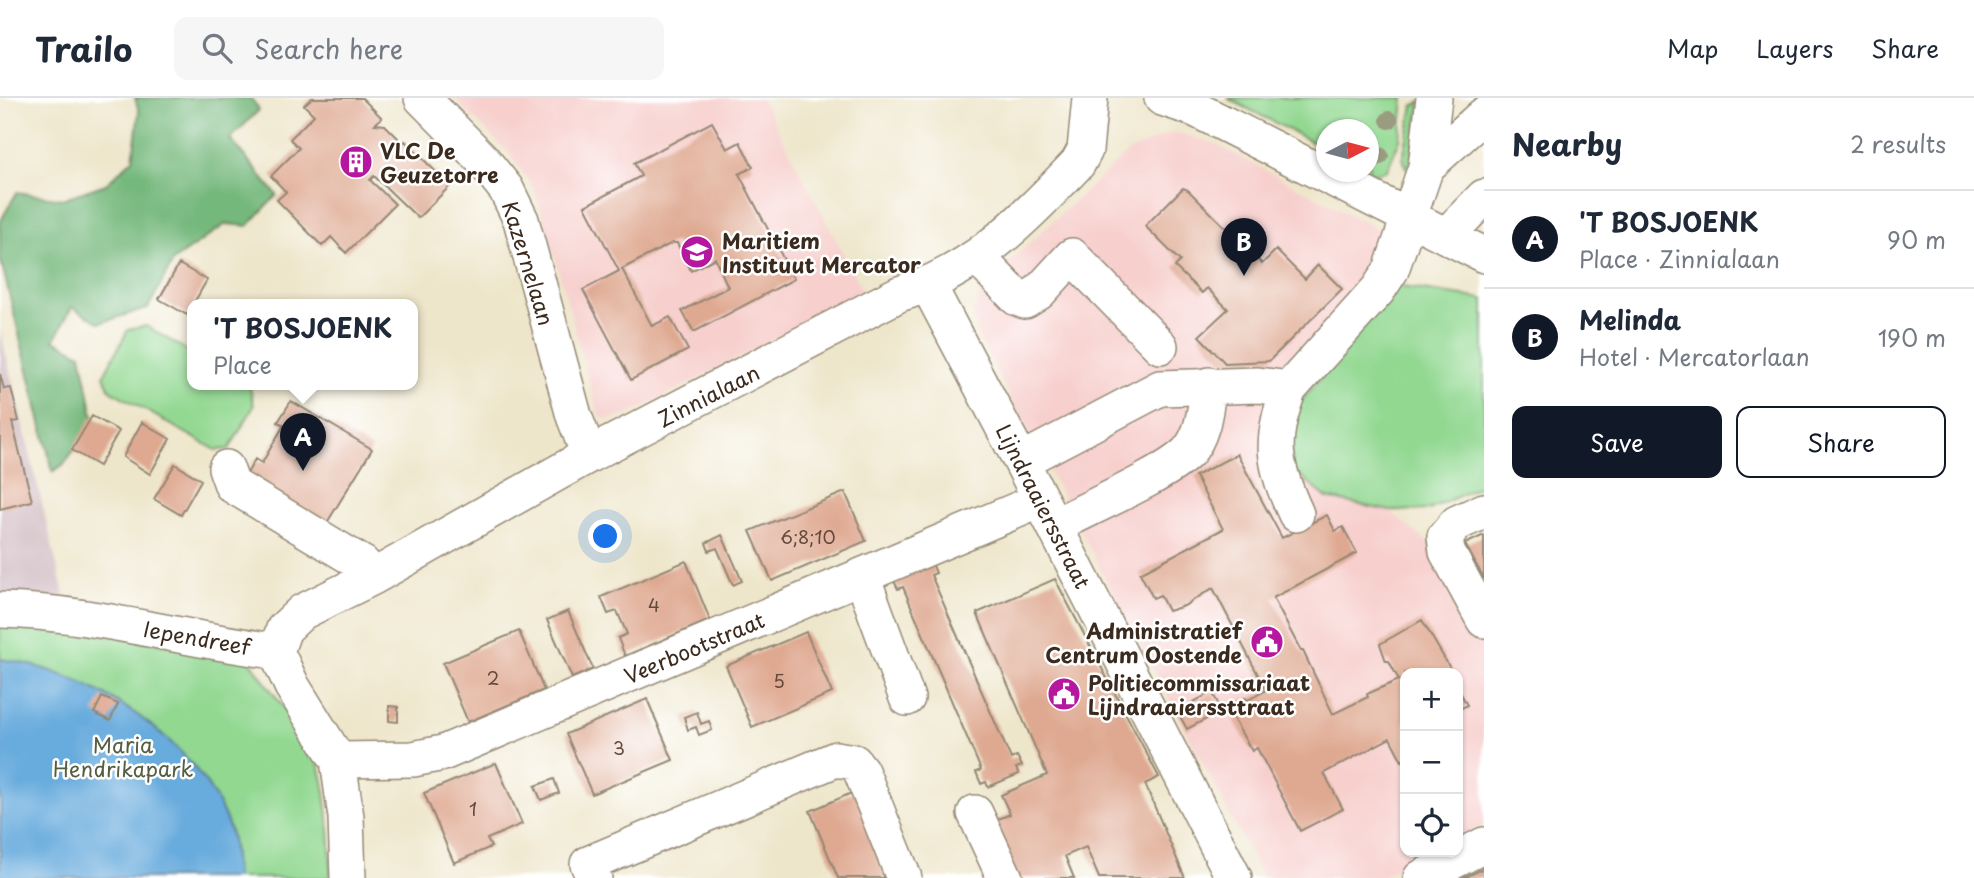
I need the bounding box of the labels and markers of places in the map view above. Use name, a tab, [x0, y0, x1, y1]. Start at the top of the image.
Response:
place label: VLC De Geuzetorre	[380, 134, 499, 190]
building icon: VLC De Geuzetorre	[337, 143, 375, 181]
pin: B	[1221, 218, 1267, 276]
place label: Maritiem Instituut Mercator	[722, 224, 921, 280]
school or university icon: Maritiem Instituut Mercator	[678, 233, 716, 271]
pin: A	[280, 413, 326, 471]
place label: Administratief Centrum Oostende	[1045, 614, 1244, 670]
public building icon: Administratief Centrum Oostende	[1248, 623, 1286, 661]
place label: Politiecommissariaat Lijndraaierssttraat	[1088, 666, 1310, 722]
public building icon: Politiecommissariaat Lijndraaierssttraat	[1045, 675, 1083, 713]

